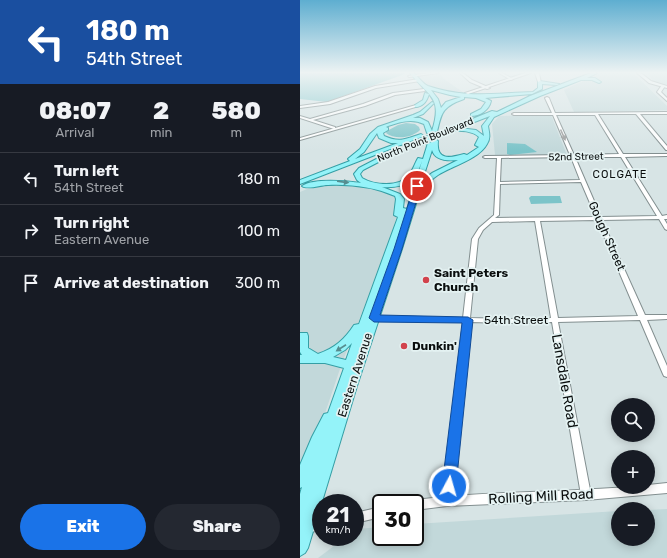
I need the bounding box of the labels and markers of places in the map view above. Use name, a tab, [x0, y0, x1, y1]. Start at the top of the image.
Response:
pin	[400, 169, 434, 203]
place label: Saint Peters Church	[434, 266, 509, 294]
marker: Saint Peters Church	[421, 275, 431, 285]
place label: Dunkin'	[412, 339, 457, 353]
marker: Dunkin'	[399, 341, 409, 351]

